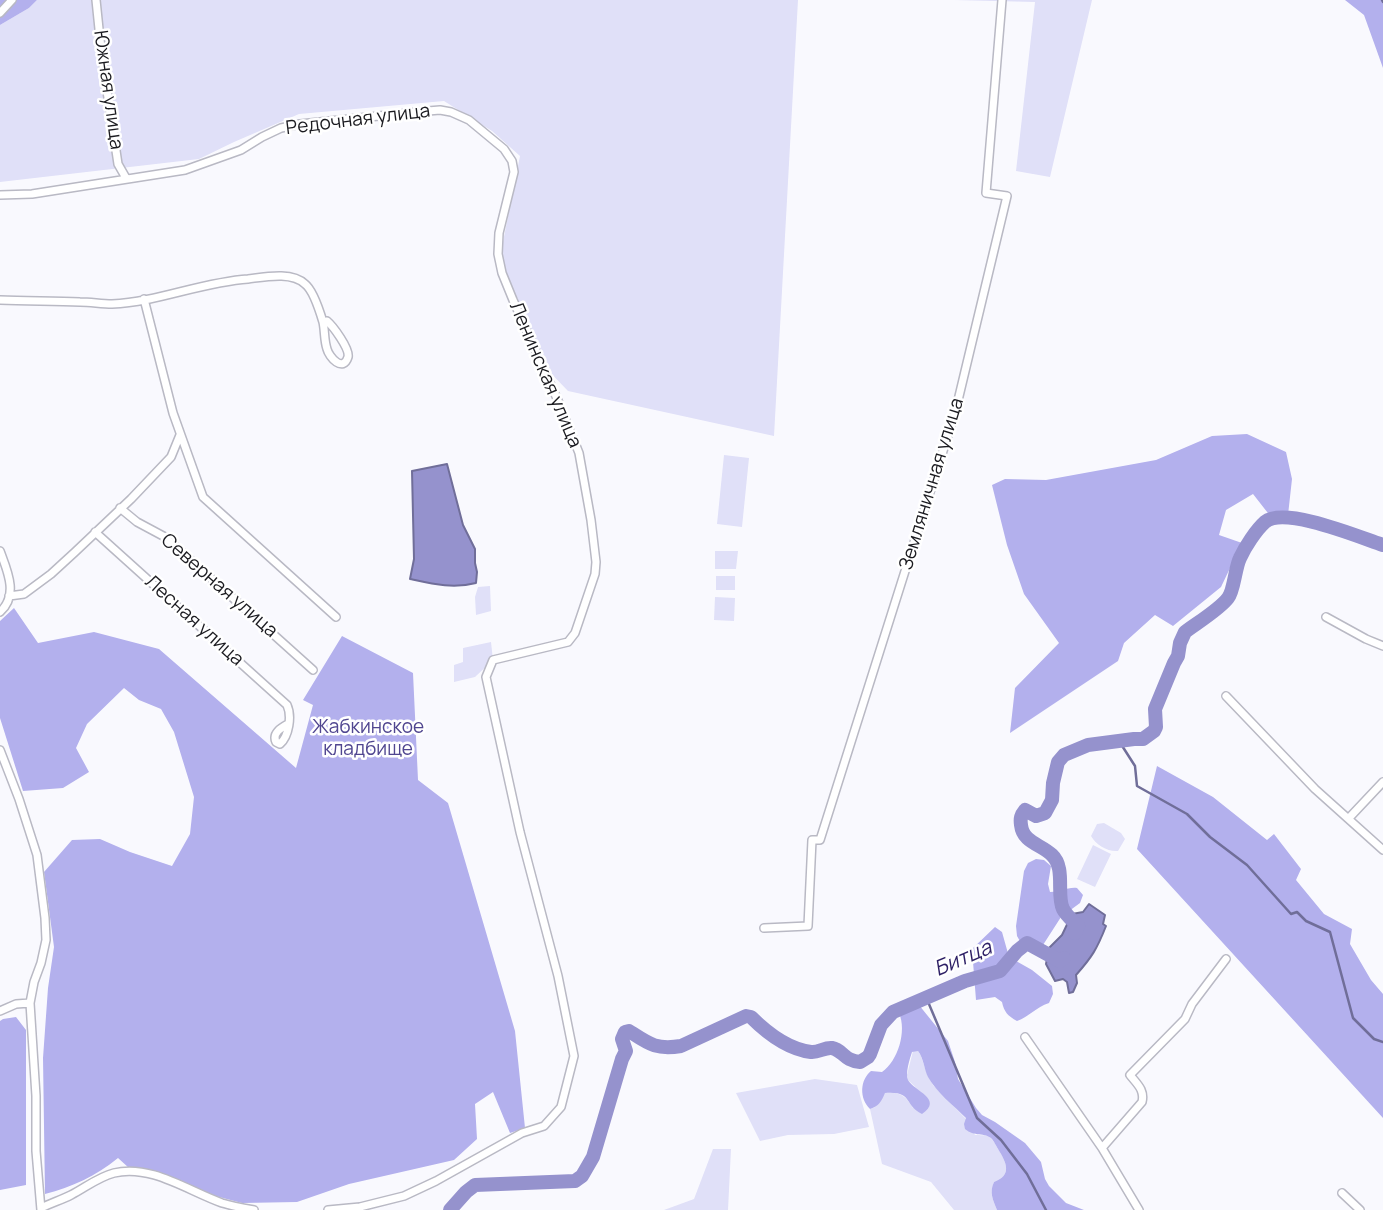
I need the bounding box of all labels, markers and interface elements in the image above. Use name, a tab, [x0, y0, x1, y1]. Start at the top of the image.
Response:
street label: Южная улица	[88, 29, 128, 151]
street label: Редочная улица	[285, 100, 431, 140]
street label: Ленинская улица	[504, 299, 586, 451]
street label: Земляничная улица	[895, 395, 969, 573]
street label: Северная улица	[156, 529, 282, 643]
street label: Лесная улица	[140, 571, 248, 671]
park label: Жабкинское кладбище	[312, 717, 424, 761]
water label: Битца	[931, 936, 995, 982]

